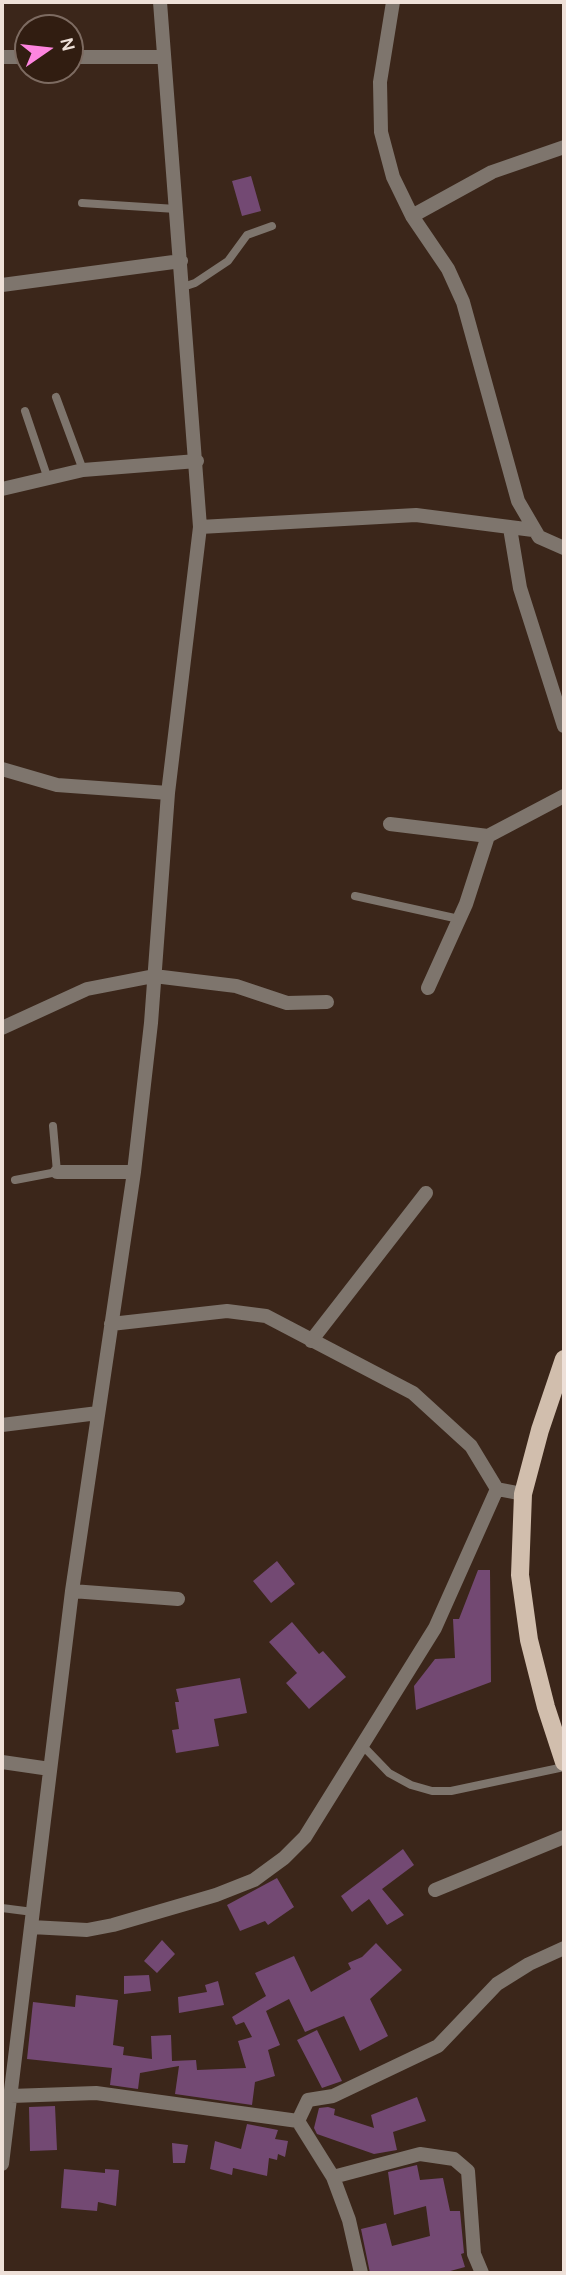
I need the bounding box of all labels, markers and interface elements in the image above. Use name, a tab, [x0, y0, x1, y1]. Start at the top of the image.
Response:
north arrow	[14, 14, 84, 84]
text: N	[55, 35, 80, 54]

